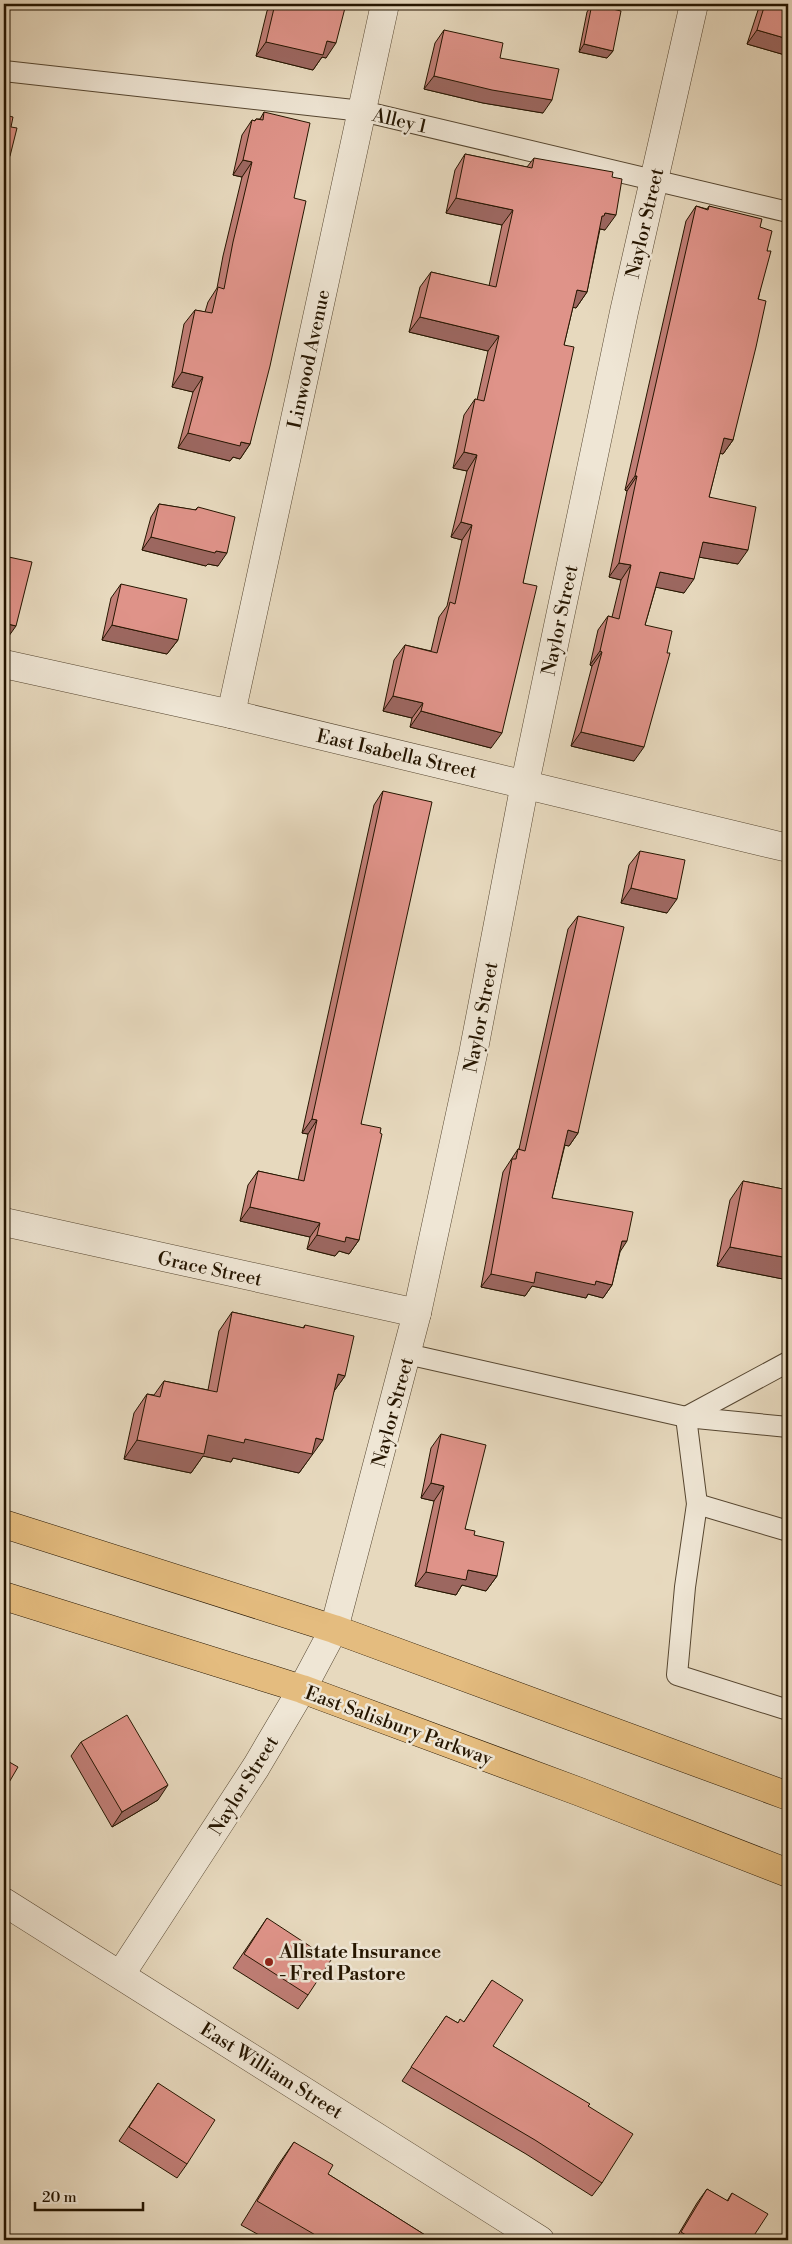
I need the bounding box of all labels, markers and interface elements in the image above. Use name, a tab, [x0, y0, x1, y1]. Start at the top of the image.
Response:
street label: Alley 1	[369, 103, 429, 139]
street label: Naylor Street	[621, 165, 669, 281]
street label: Linwood Avenue	[283, 287, 335, 431]
street label: Naylor Street	[537, 562, 583, 678]
street label: East Isabella Street	[314, 724, 480, 784]
street label: Naylor Street	[458, 959, 504, 1075]
street label: Grace Street	[155, 1246, 265, 1292]
street label: Naylor Street	[367, 1355, 419, 1470]
street label: East Salisbury Parkway	[302, 1681, 496, 1771]
street label: Naylor Street	[204, 1731, 284, 1840]
place label: Allstate Insurance - Fred Pastore	[278, 1940, 441, 1986]
marker: Allstate Insurance - Fred Pastore	[263, 1956, 275, 1968]
street label: East William Street	[196, 2017, 348, 2125]
scale bar	[35, 2179, 142, 2211]
text: 20 m	[42, 2188, 77, 2207]

